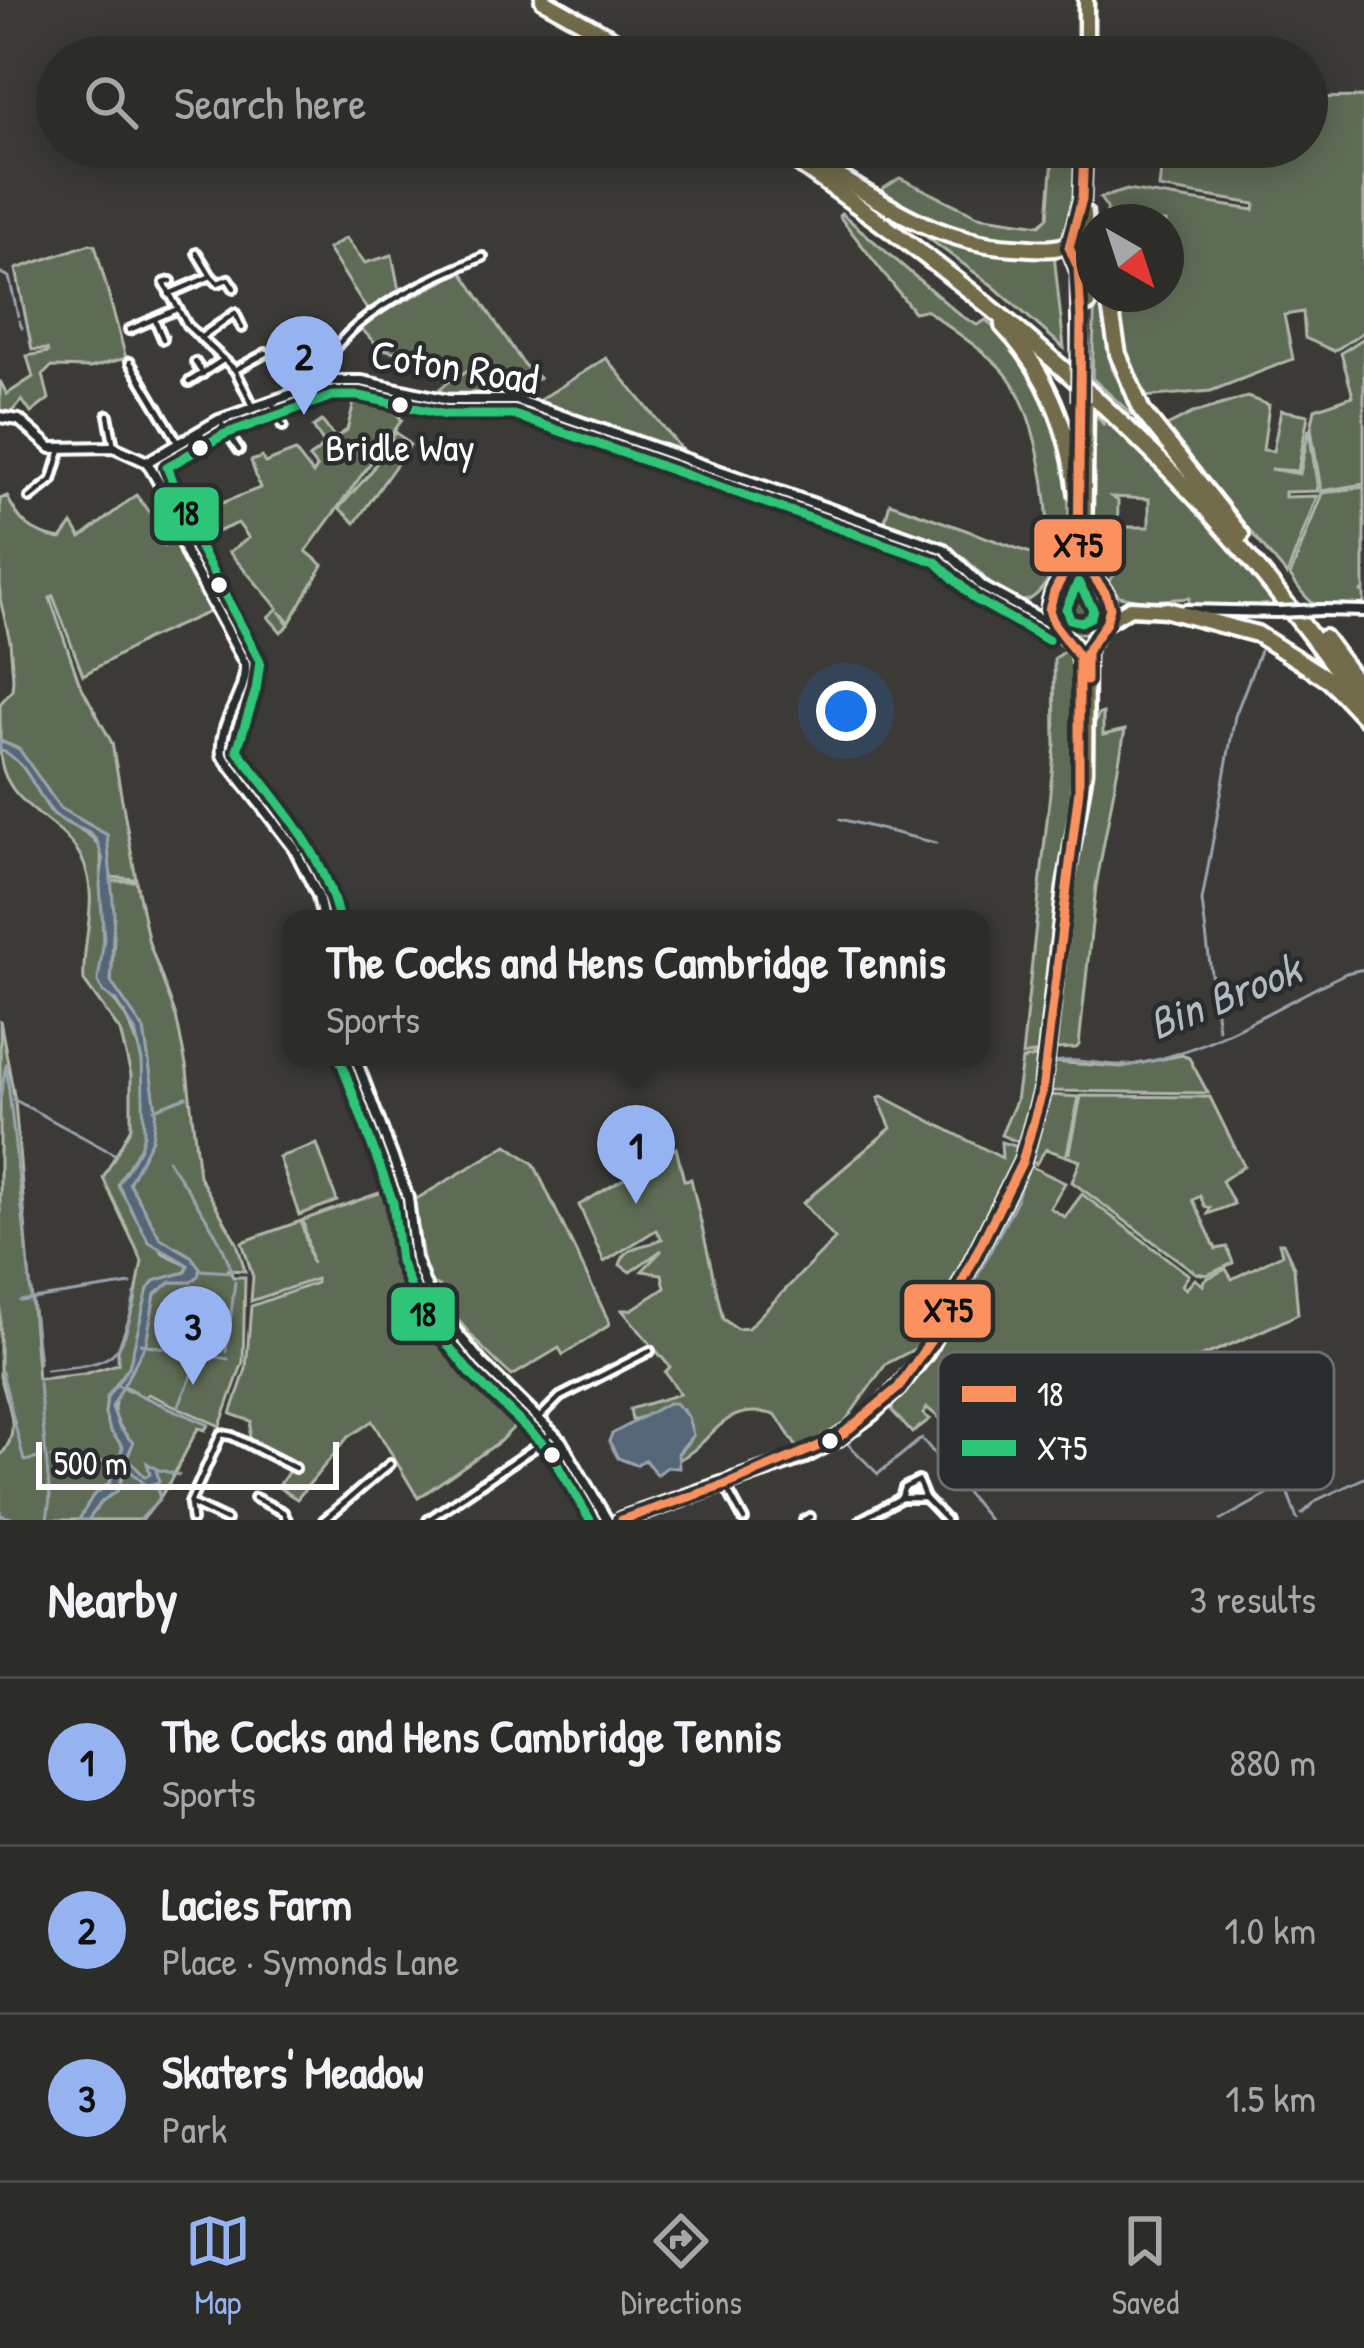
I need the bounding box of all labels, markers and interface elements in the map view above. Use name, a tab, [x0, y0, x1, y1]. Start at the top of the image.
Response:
search box	[36, 36, 1328, 168]
icon: search	[78, 69, 144, 135]
text: Search here	[174, 72, 366, 133]
north arrow	[1076, 204, 1184, 312]
pin: 2	[265, 316, 343, 415]
street label: Coton Road	[367, 324, 543, 407]
marker: Bridle Way	[389, 394, 411, 416]
place label: Bridle Way	[325, 420, 475, 473]
unlabelled marker	[189, 437, 211, 459]
line badge: 18	[152, 485, 221, 543]
text: 18	[173, 491, 199, 535]
line badge: X75	[1032, 517, 1124, 574]
text: X75	[1053, 523, 1103, 567]
unlabelled marker	[208, 574, 230, 596]
your location	[816, 681, 876, 741]
popup	[282, 910, 990, 1066]
text: The Cocks and Hens Cambridge Tennis	[326, 931, 946, 992]
water label: Bin Brook	[1139, 936, 1312, 1054]
text: Sports	[326, 992, 420, 1045]
pin: 1	[597, 1105, 675, 1204]
line badge: X75	[902, 1282, 993, 1340]
line badge: 18	[389, 1285, 457, 1343]
pin: 3	[154, 1286, 232, 1385]
text: X75	[923, 1288, 973, 1332]
text: 18	[410, 1292, 436, 1336]
legend	[938, 1352, 1334, 1490]
text: 18	[1037, 1372, 1063, 1416]
text: X75	[1037, 1426, 1087, 1470]
unlabelled marker	[819, 1430, 841, 1452]
scale bar	[36, 1436, 339, 1489]
text: 500 m	[54, 1441, 128, 1485]
unlabelled marker	[541, 1444, 563, 1466]
text: Nearby	[48, 1564, 178, 1633]
text: 3 results	[1190, 1572, 1316, 1625]
text: The Cocks and Hens Cambridge Tennis	[162, 1705, 781, 1766]
text: 1	[80, 1735, 94, 1788]
text: 880 m	[1229, 1735, 1316, 1788]
text: Sports	[162, 1766, 256, 1819]
text: Lacies Farm	[162, 1873, 352, 1934]
text: 2	[78, 1903, 96, 1956]
text: 1.0 km	[1224, 1903, 1316, 1956]
text: Place · Symonds Lane	[162, 1934, 459, 1987]
text: Skaters' Meadow	[162, 2041, 424, 2102]
text: 3	[78, 2071, 96, 2124]
text: 1.5 km	[1225, 2071, 1316, 2124]
text: Park	[162, 2102, 227, 2155]
tab: Map	[185, 2208, 251, 2324]
tab: Directions	[621, 2208, 742, 2324]
tab: Saved	[1112, 2208, 1179, 2324]

